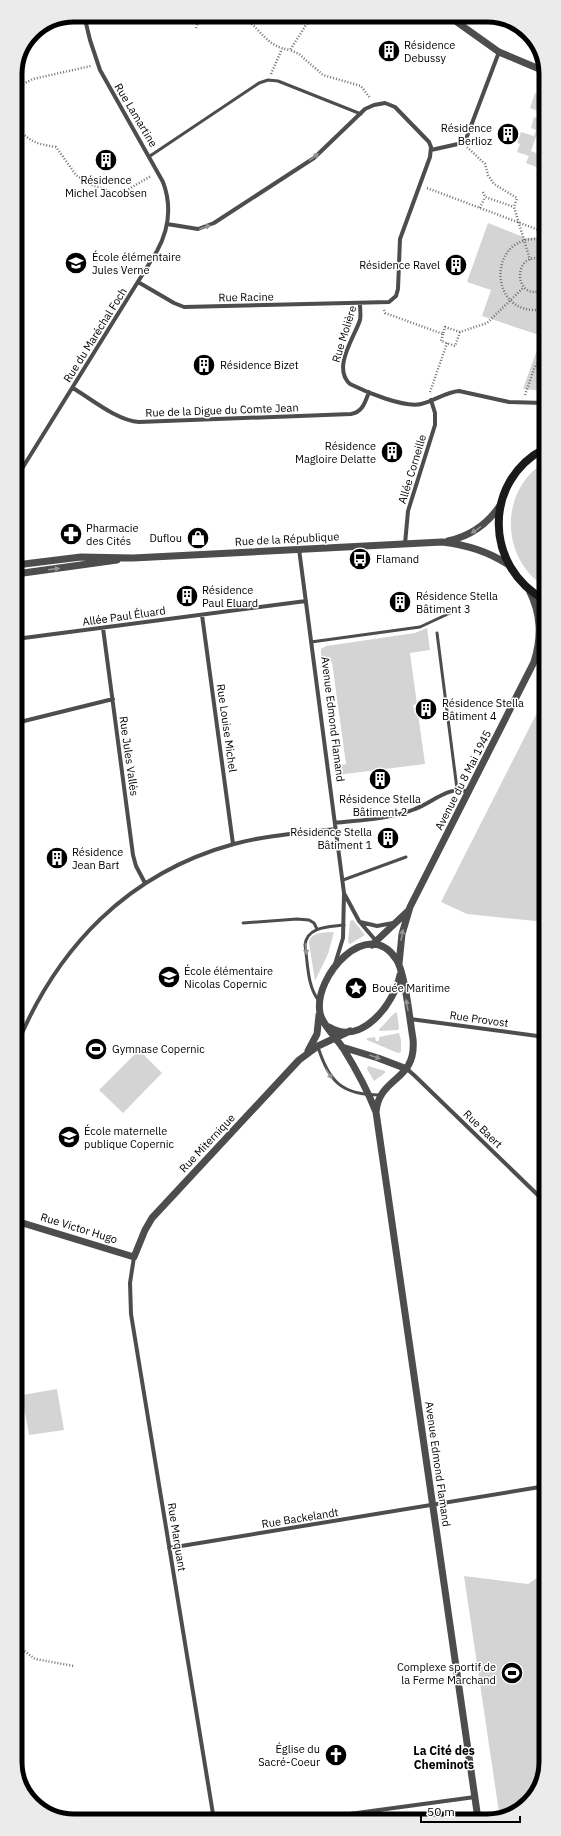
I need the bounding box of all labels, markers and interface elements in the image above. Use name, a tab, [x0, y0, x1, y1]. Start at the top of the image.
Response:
building icon: Résidence Debussy	[376, 38, 402, 64]
place label: Résidence Debussy	[404, 38, 455, 65]
street label: Rue Lamartine	[112, 81, 160, 149]
place label: Résidence Berlioz	[441, 121, 492, 148]
building icon: Résidence Berlioz	[495, 121, 521, 147]
building icon: Résidence Michel Jacobsen	[93, 147, 119, 173]
one-way arrow	[309, 153, 320, 161]
place label: Résidence Michel Jacobsen	[65, 173, 147, 200]
one-way arrow	[200, 223, 212, 229]
school or university icon: École élémentaire Jules Verne	[63, 250, 89, 276]
place label: École élémentaire Jules Verne	[92, 250, 181, 277]
building icon: Résidence Ravel	[443, 252, 469, 278]
place label: Résidence Ravel	[359, 258, 440, 272]
street label: Rue du Maréchal Foch	[60, 285, 130, 385]
street label: Rue Racine	[218, 290, 274, 304]
street label: Rue Molière	[329, 304, 359, 364]
building icon: Résidence Bizet	[191, 352, 217, 378]
place label: Résidence Bizet	[220, 358, 299, 372]
street label: Rue de la Digue du Comte Jean	[145, 400, 299, 420]
street label: Allée Corneille	[395, 433, 429, 505]
place label: Résidence Magloire Delatte	[295, 439, 376, 466]
building icon: Résidence Magloire Delatte	[379, 439, 405, 465]
pharmacy icon: Pharmacie des Cités	[58, 521, 84, 547]
place label: Pharmacie des Cités	[86, 521, 139, 548]
shop icon: Duflou	[185, 525, 211, 551]
one-way arrow	[470, 526, 481, 534]
street label: Rue de la République	[234, 529, 340, 549]
place label: Duflou	[149, 531, 182, 545]
bus stop icon: Flamand	[347, 546, 373, 572]
place label: Flamand	[376, 552, 419, 566]
one-way arrow	[48, 566, 60, 572]
building icon: Résidence Paul Eluard	[174, 583, 200, 609]
place label: Résidence Paul Eluard	[202, 583, 258, 610]
building icon: Résidence Stella Bâtiment 3	[387, 589, 413, 615]
place label: Résidence Stella Bâtiment 3	[416, 589, 498, 616]
street label: Allée Paul Éluard	[82, 603, 166, 629]
street label: Avenue Edmond Flamand	[318, 656, 348, 782]
street label: Rue Louise Michel	[214, 683, 240, 773]
building icon: Résidence Stella Bâtiment 4	[413, 696, 439, 722]
place label: Résidence Stella Bâtiment 4	[442, 696, 524, 723]
street label: Rue Jules Vallès	[116, 715, 142, 797]
street label: Avenue du 8 Mai 1945	[432, 728, 494, 832]
building icon: Résidence Stella Bâtiment 2	[367, 766, 393, 792]
place label: Résidence Stella Bâtiment 2	[339, 792, 421, 819]
place label: Résidence Stella Bâtiment 1	[290, 825, 372, 852]
building icon: Résidence Stella Bâtiment 1	[375, 825, 401, 851]
building icon: Résidence Jean Bart	[44, 845, 70, 871]
place label: Résidence Jean Bart	[72, 845, 123, 872]
one-way arrow	[399, 929, 405, 941]
one-way arrow	[303, 943, 309, 955]
school or university icon: École élémentaire Nicolas Copernic	[156, 964, 182, 990]
place label: École élémentaire Nicolas Copernic	[184, 964, 273, 991]
place icon: Bouée Maritime	[343, 975, 369, 1001]
place label: Bouée Maritime	[372, 981, 450, 995]
one-way arrow	[404, 999, 410, 1011]
street label: Rue Provost	[449, 1008, 509, 1030]
sports icon: Gymnase Copernic	[83, 1036, 109, 1062]
place label: Gymnase Copernic	[112, 1042, 205, 1056]
one-way arrow	[369, 1054, 381, 1060]
one-way arrow	[325, 1068, 333, 1079]
street label: Rue Baert	[461, 1107, 506, 1151]
street label: Rue Miternique	[176, 1111, 238, 1175]
school or university icon: École maternelle publique Copernic	[56, 1124, 82, 1150]
place label: École maternelle publique Copernic	[84, 1124, 174, 1151]
street label: Rue Victor Hugo	[39, 1210, 119, 1246]
street label: Avenue Edmond Flamand	[422, 1401, 454, 1527]
street label: Rue Marquant	[165, 1502, 189, 1572]
street label: Rue Backelandt	[261, 1505, 340, 1531]
place label: Complexe sportif de la Ferme Marchand	[397, 1660, 496, 1687]
sports icon: Complexe sportif de la Ferme Marchand	[499, 1660, 525, 1686]
place label: Église du Sacré-Coeur	[258, 1742, 320, 1769]
church icon: Église du Sacré-Coeur	[323, 1742, 349, 1768]
district label: La Cité des Cheminots	[413, 1743, 475, 1772]
scale bar	[421, 1798, 520, 1824]
text: 50 m	[427, 1804, 455, 1819]

